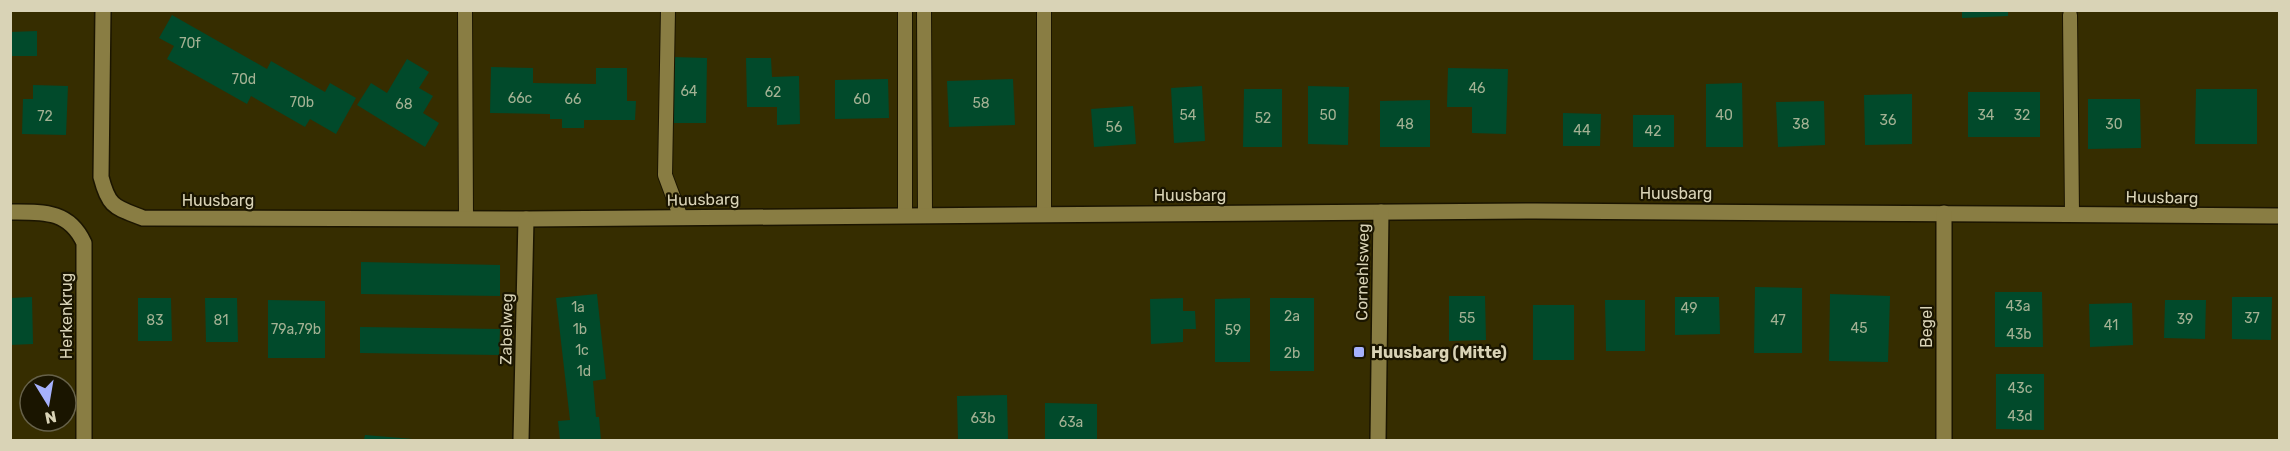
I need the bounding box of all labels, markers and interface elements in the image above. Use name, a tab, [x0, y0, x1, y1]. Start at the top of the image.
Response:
house number: 70f	[179, 35, 201, 52]
house number: 70d	[232, 71, 256, 88]
house number: 46	[1468, 80, 1486, 97]
house number: 64	[680, 83, 698, 100]
house number: 62	[765, 84, 781, 101]
house number: 66c	[508, 90, 533, 107]
house number: 66	[565, 91, 581, 108]
house number: 60	[853, 91, 871, 108]
house number: 70b	[290, 94, 314, 111]
house number: 58	[972, 95, 990, 112]
house number: 68	[395, 96, 413, 113]
house number: 54	[1179, 107, 1197, 124]
house number: 50	[1319, 107, 1337, 124]
house number: 40	[1715, 107, 1733, 124]
house number: 34	[1977, 107, 1995, 124]
house number: 32	[2014, 107, 2030, 124]
house number: 72	[37, 108, 53, 125]
house number: 52	[1255, 110, 1271, 127]
house number: 36	[1880, 112, 1896, 129]
house number: 48	[1396, 116, 1414, 133]
house number: 38	[1792, 116, 1810, 133]
house number: 30	[2105, 116, 2123, 133]
house number: 56	[1106, 119, 1122, 136]
house number: 44	[1573, 122, 1591, 139]
house number: 42	[1645, 123, 1661, 140]
street label: Huusbarg	[1640, 184, 1712, 203]
street label: Huusbarg	[1154, 186, 1226, 205]
street label: Huusbarg	[2125, 187, 2198, 208]
street label: Huusbarg	[667, 189, 740, 210]
street label: Huusbarg	[182, 191, 254, 210]
street label: Cornehlsweg	[1352, 223, 1373, 321]
street label: Herkenkrug	[57, 273, 76, 359]
street label: Zabelweg	[496, 293, 517, 365]
house number: 43a	[2006, 298, 2030, 315]
house number: 1a	[571, 299, 585, 316]
house number: 49	[1681, 300, 1697, 317]
street label: Begel	[1917, 306, 1936, 348]
house number: 2a	[1284, 308, 1300, 325]
house number: 55	[1459, 310, 1475, 327]
house number: 37	[2244, 310, 2260, 327]
house number: 39	[2177, 311, 2193, 328]
house number: 83	[146, 312, 164, 329]
house number: 81	[214, 312, 228, 329]
house number: 47	[1770, 312, 1786, 329]
house number: 41	[2104, 317, 2118, 334]
house number: 45	[1850, 320, 1868, 337]
house number: 79a,79b	[271, 321, 321, 338]
house number: 1b	[573, 321, 587, 338]
house number: 59	[1225, 322, 1241, 339]
house number: 43b	[2006, 326, 2032, 343]
house number: 1c	[575, 342, 589, 359]
place label: Huusbarg (Mitte)	[1371, 343, 1507, 362]
house number: 2b	[1284, 345, 1300, 362]
marker: Huusbarg (Mitte)	[1352, 345, 1366, 359]
house number: 1d	[577, 363, 591, 380]
north arrow	[18, 373, 78, 433]
house number: 43c	[2008, 380, 2033, 397]
text: N	[43, 407, 58, 428]
house number: 43d	[2007, 408, 2033, 425]
house number: 63b	[970, 410, 996, 427]
house number: 63a	[1059, 414, 1083, 431]

